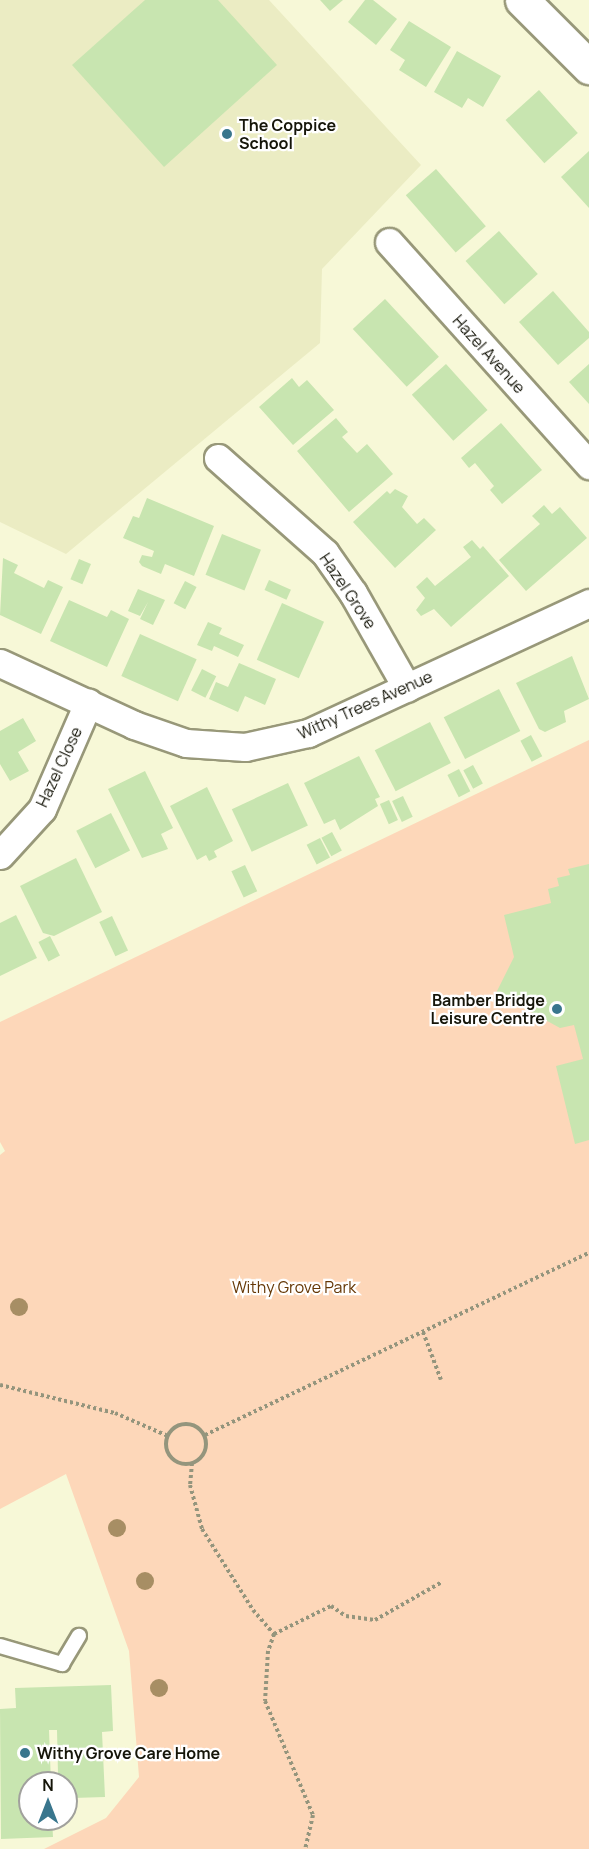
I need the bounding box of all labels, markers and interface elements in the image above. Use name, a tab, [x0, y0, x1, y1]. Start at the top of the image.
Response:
place label: The Coppice School	[239, 115, 336, 153]
marker: The Coppice School	[220, 127, 234, 141]
street label: Hazel Avenue	[449, 311, 529, 397]
street label: Hazel Grove	[316, 550, 380, 632]
street label: Withy Trees Avenue	[295, 667, 435, 743]
street label: Hazel Close	[32, 724, 86, 810]
place label: Bamber Bridge Leisure Centre	[431, 990, 545, 1028]
marker: Bamber Bridge Leisure Centre	[550, 1002, 564, 1016]
park label: Withy Grove Park	[232, 1277, 356, 1297]
place label: Withy Grove Care Home	[37, 1743, 220, 1763]
marker: Withy Grove Care Home	[18, 1746, 32, 1760]
north arrow	[18, 1771, 78, 1831]
text: N	[42, 1774, 54, 1796]

